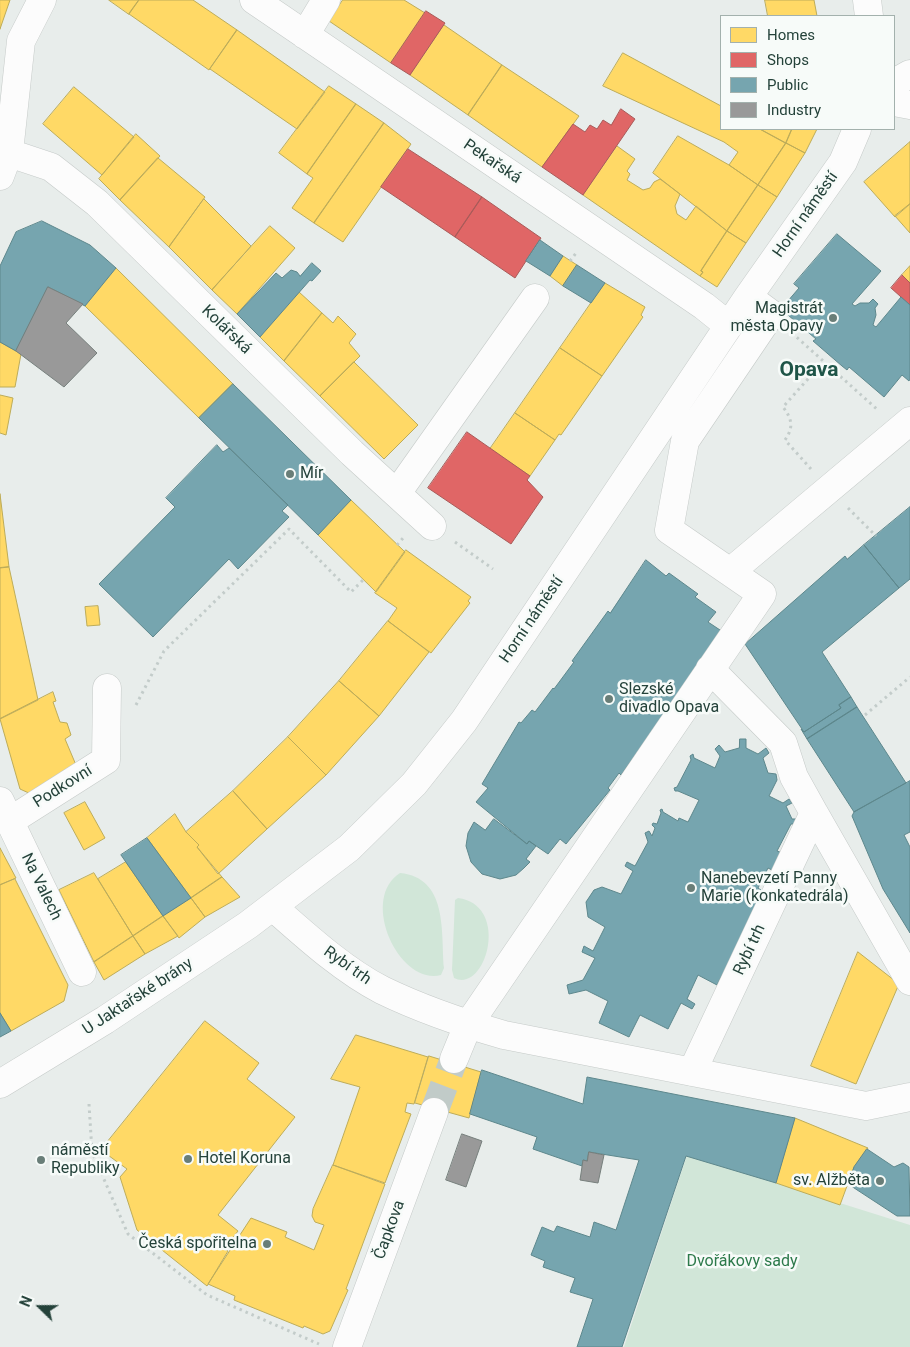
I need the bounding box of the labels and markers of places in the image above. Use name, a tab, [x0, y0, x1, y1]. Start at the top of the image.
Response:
place label: Magistrát města Opavy	[730, 299, 823, 337]
marker: Magistrát města Opavy	[827, 312, 839, 324]
place label: Mír	[300, 464, 323, 484]
marker: Mír	[284, 468, 296, 480]
place label: Slezské divadlo Opava	[619, 680, 719, 718]
marker: Slezské divadlo Opava	[603, 693, 615, 705]
place label: Nanebevzetí Panny Marie (konkatedrála)	[701, 869, 849, 907]
marker: Nanebevzetí Panny Marie (konkatedrála)	[685, 882, 697, 894]
place label: náměstí Republiky	[51, 1141, 120, 1179]
place label: Hotel Koruna	[198, 1149, 291, 1169]
marker: Hotel Koruna	[182, 1153, 194, 1165]
marker: náměstí Republiky	[35, 1154, 47, 1166]
place label: sv. Alžběta	[793, 1171, 870, 1191]
marker: sv. Alžběta	[874, 1175, 886, 1187]
place label: Česká spořitelna	[138, 1234, 257, 1254]
marker: Česká spořitelna	[261, 1238, 273, 1250]

